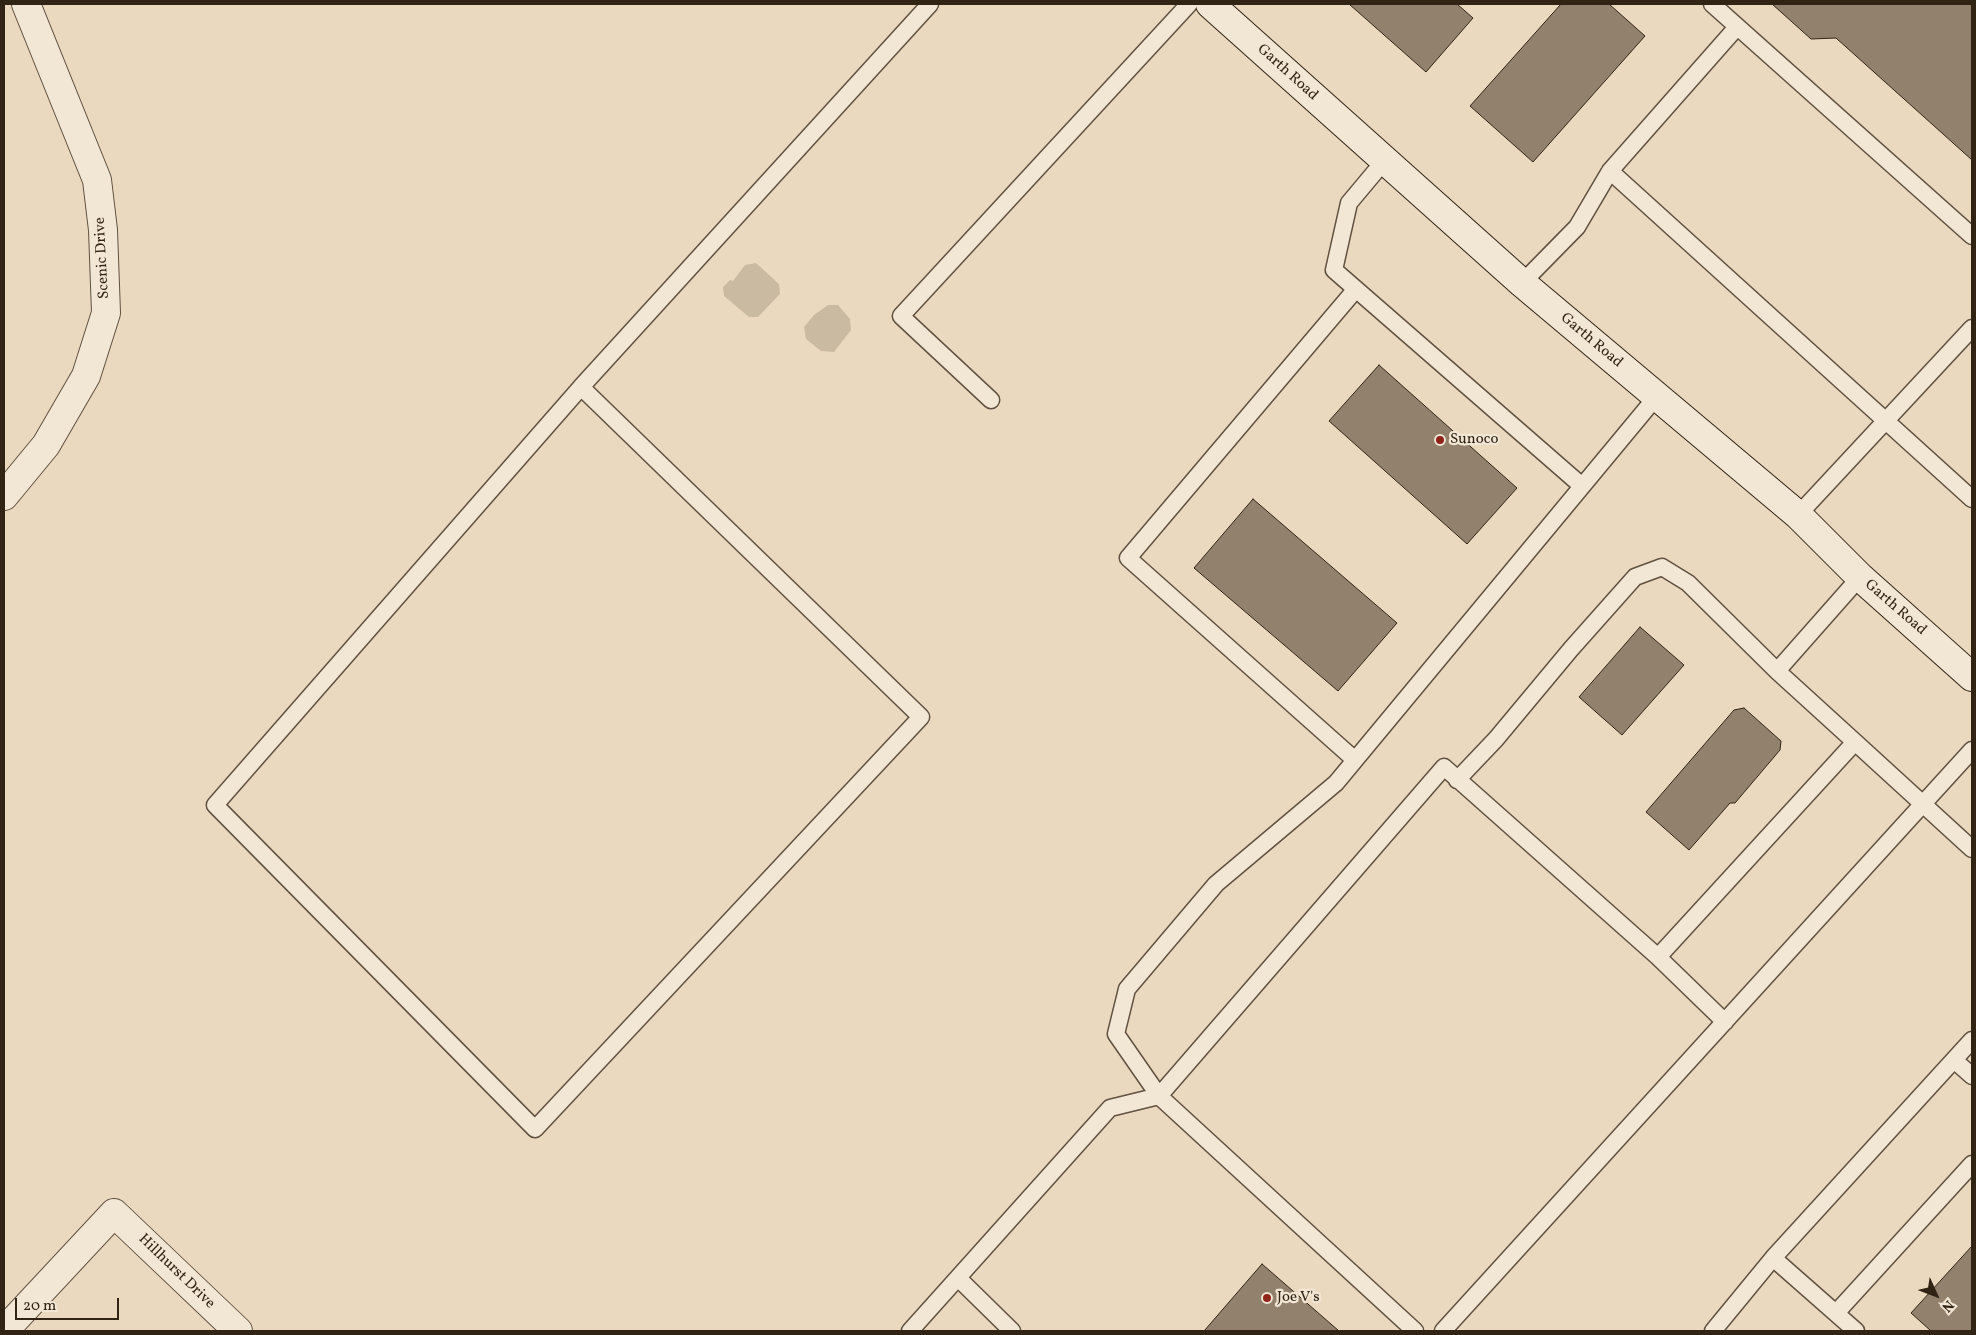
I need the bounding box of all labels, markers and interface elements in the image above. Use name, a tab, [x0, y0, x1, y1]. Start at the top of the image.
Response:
street label: Garth Road	[1253, 41, 1321, 105]
street label: Scenic Drive	[92, 217, 114, 299]
street label: Garth Road	[1556, 310, 1626, 372]
place label: Sunoco	[1450, 431, 1498, 449]
marker: Sunoco	[1434, 434, 1446, 446]
street label: Garth Road	[1860, 576, 1930, 640]
street label: Hillhurst Drive	[134, 1231, 218, 1313]
north arrow	[1911, 1270, 1961, 1320]
scale bar	[18, 1288, 121, 1320]
place label: Joe V's	[1277, 1289, 1320, 1307]
marker: Joe V's	[1261, 1292, 1273, 1304]
text: N	[1937, 1295, 1958, 1316]
text: 20 m	[23, 1296, 56, 1317]

